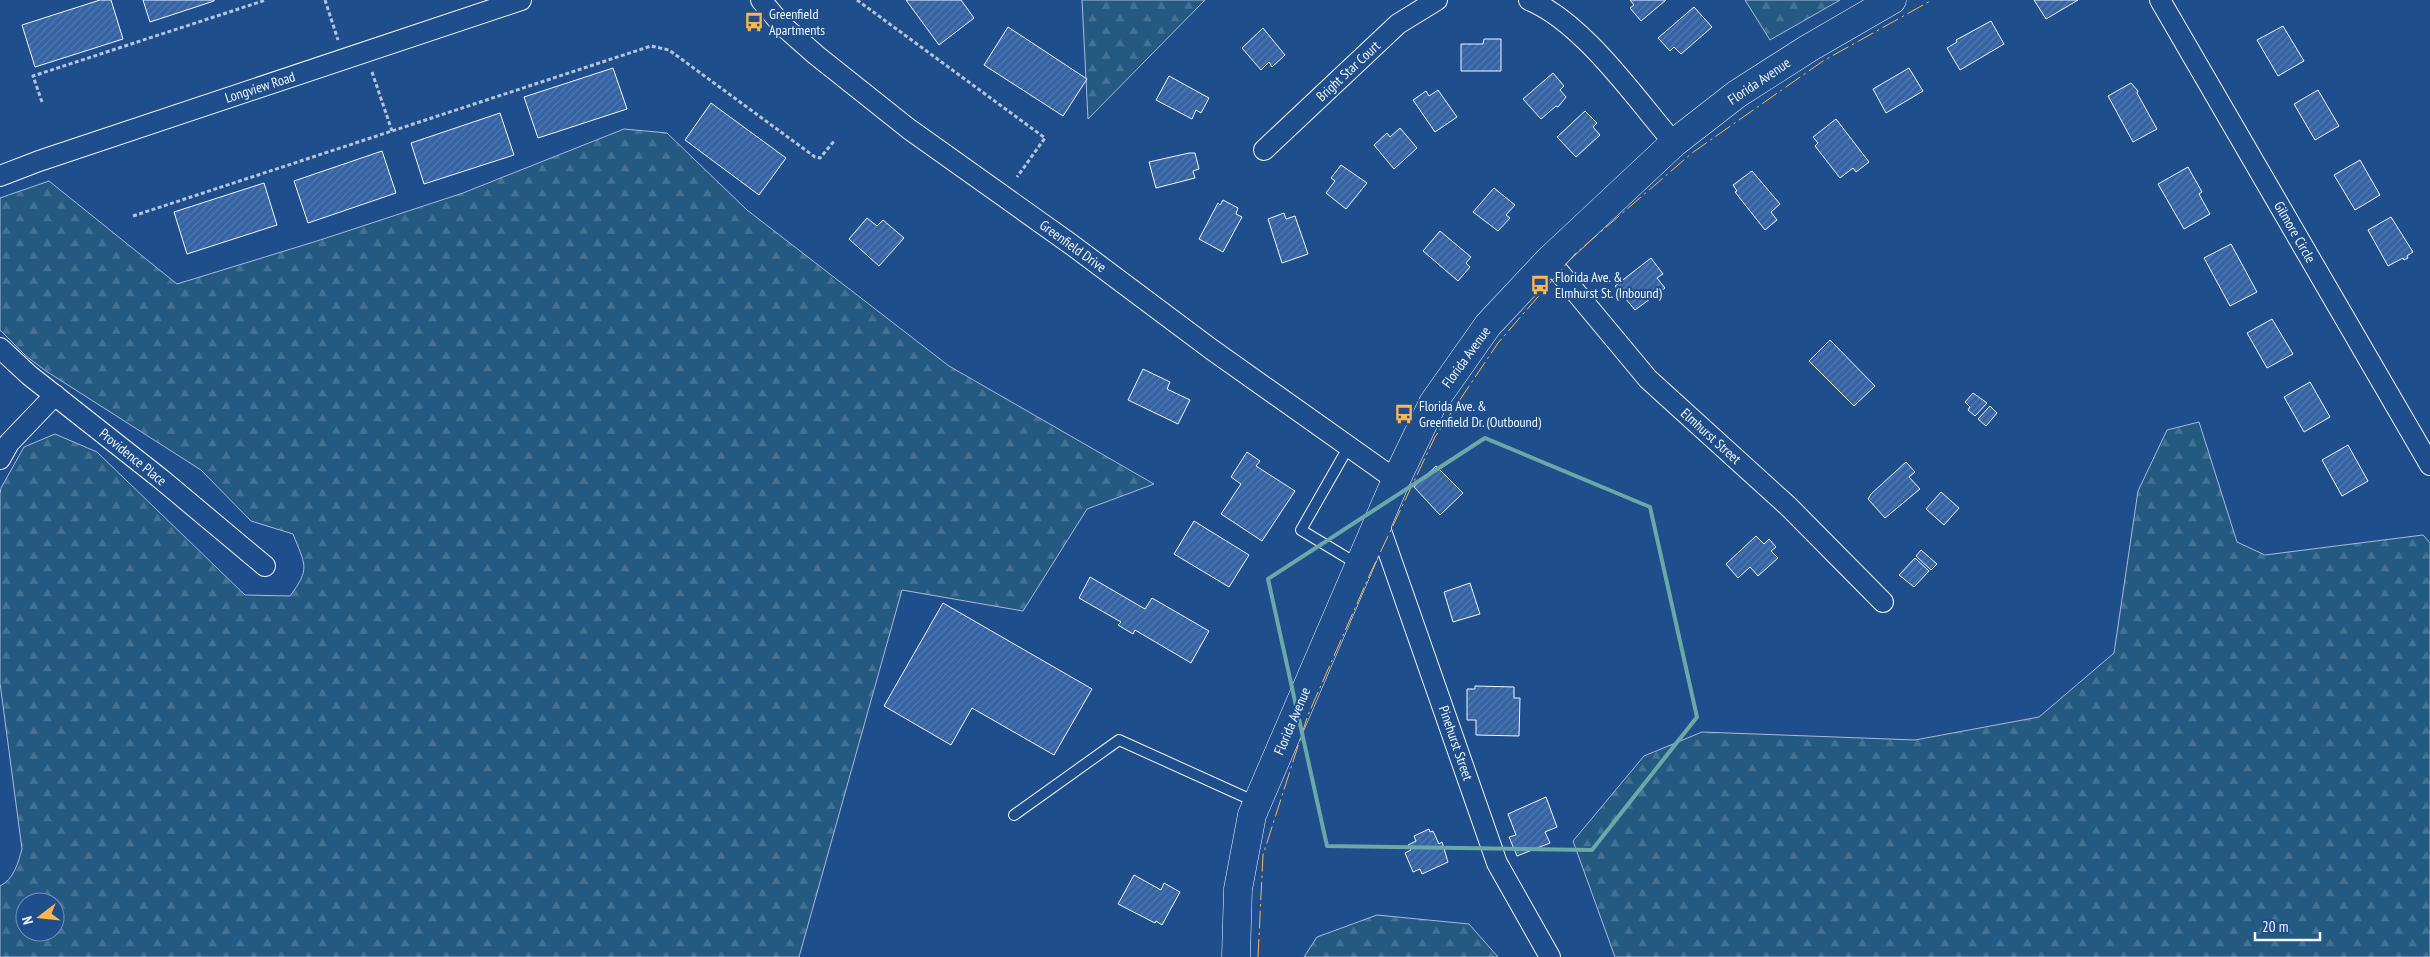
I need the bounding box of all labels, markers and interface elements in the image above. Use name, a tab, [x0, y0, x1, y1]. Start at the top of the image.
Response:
place label: Greenfield Apartments	[769, 5, 825, 39]
bus stop icon: Greenfield Apartments	[743, 11, 765, 33]
street label: Bright Star Court	[1312, 37, 1384, 105]
street label: Florida Avenue	[1724, 53, 1794, 108]
street label: Longview Road	[223, 67, 297, 107]
street label: Gilmore Circle	[2270, 198, 2320, 266]
street label: Greenfield Drive	[1036, 216, 1110, 276]
place label: Florida Ave. & Elmhurst St. (Inbound)	[1555, 268, 1662, 302]
bus stop icon: Florida Ave. & Elmhurst St. (Inbound)	[1529, 274, 1551, 296]
street label: Florida Avenue	[1438, 323, 1494, 391]
place label: Florida Ave. & Greenfield Dr. (Outbound)	[1419, 397, 1542, 431]
bus stop icon: Florida Ave. & Greenfield Dr. (Outbound)	[1393, 403, 1415, 425]
street label: Elmhurst Street	[1677, 404, 1745, 468]
street label: Providence Place	[96, 424, 170, 490]
street label: Florida Avenue	[1270, 684, 1314, 757]
street label: Pinehurst Street	[1435, 703, 1477, 783]
north arrow	[15, 892, 65, 942]
scale bar	[2255, 910, 2320, 942]
text: N	[18, 914, 37, 927]
text: 20 m	[2262, 917, 2288, 936]

